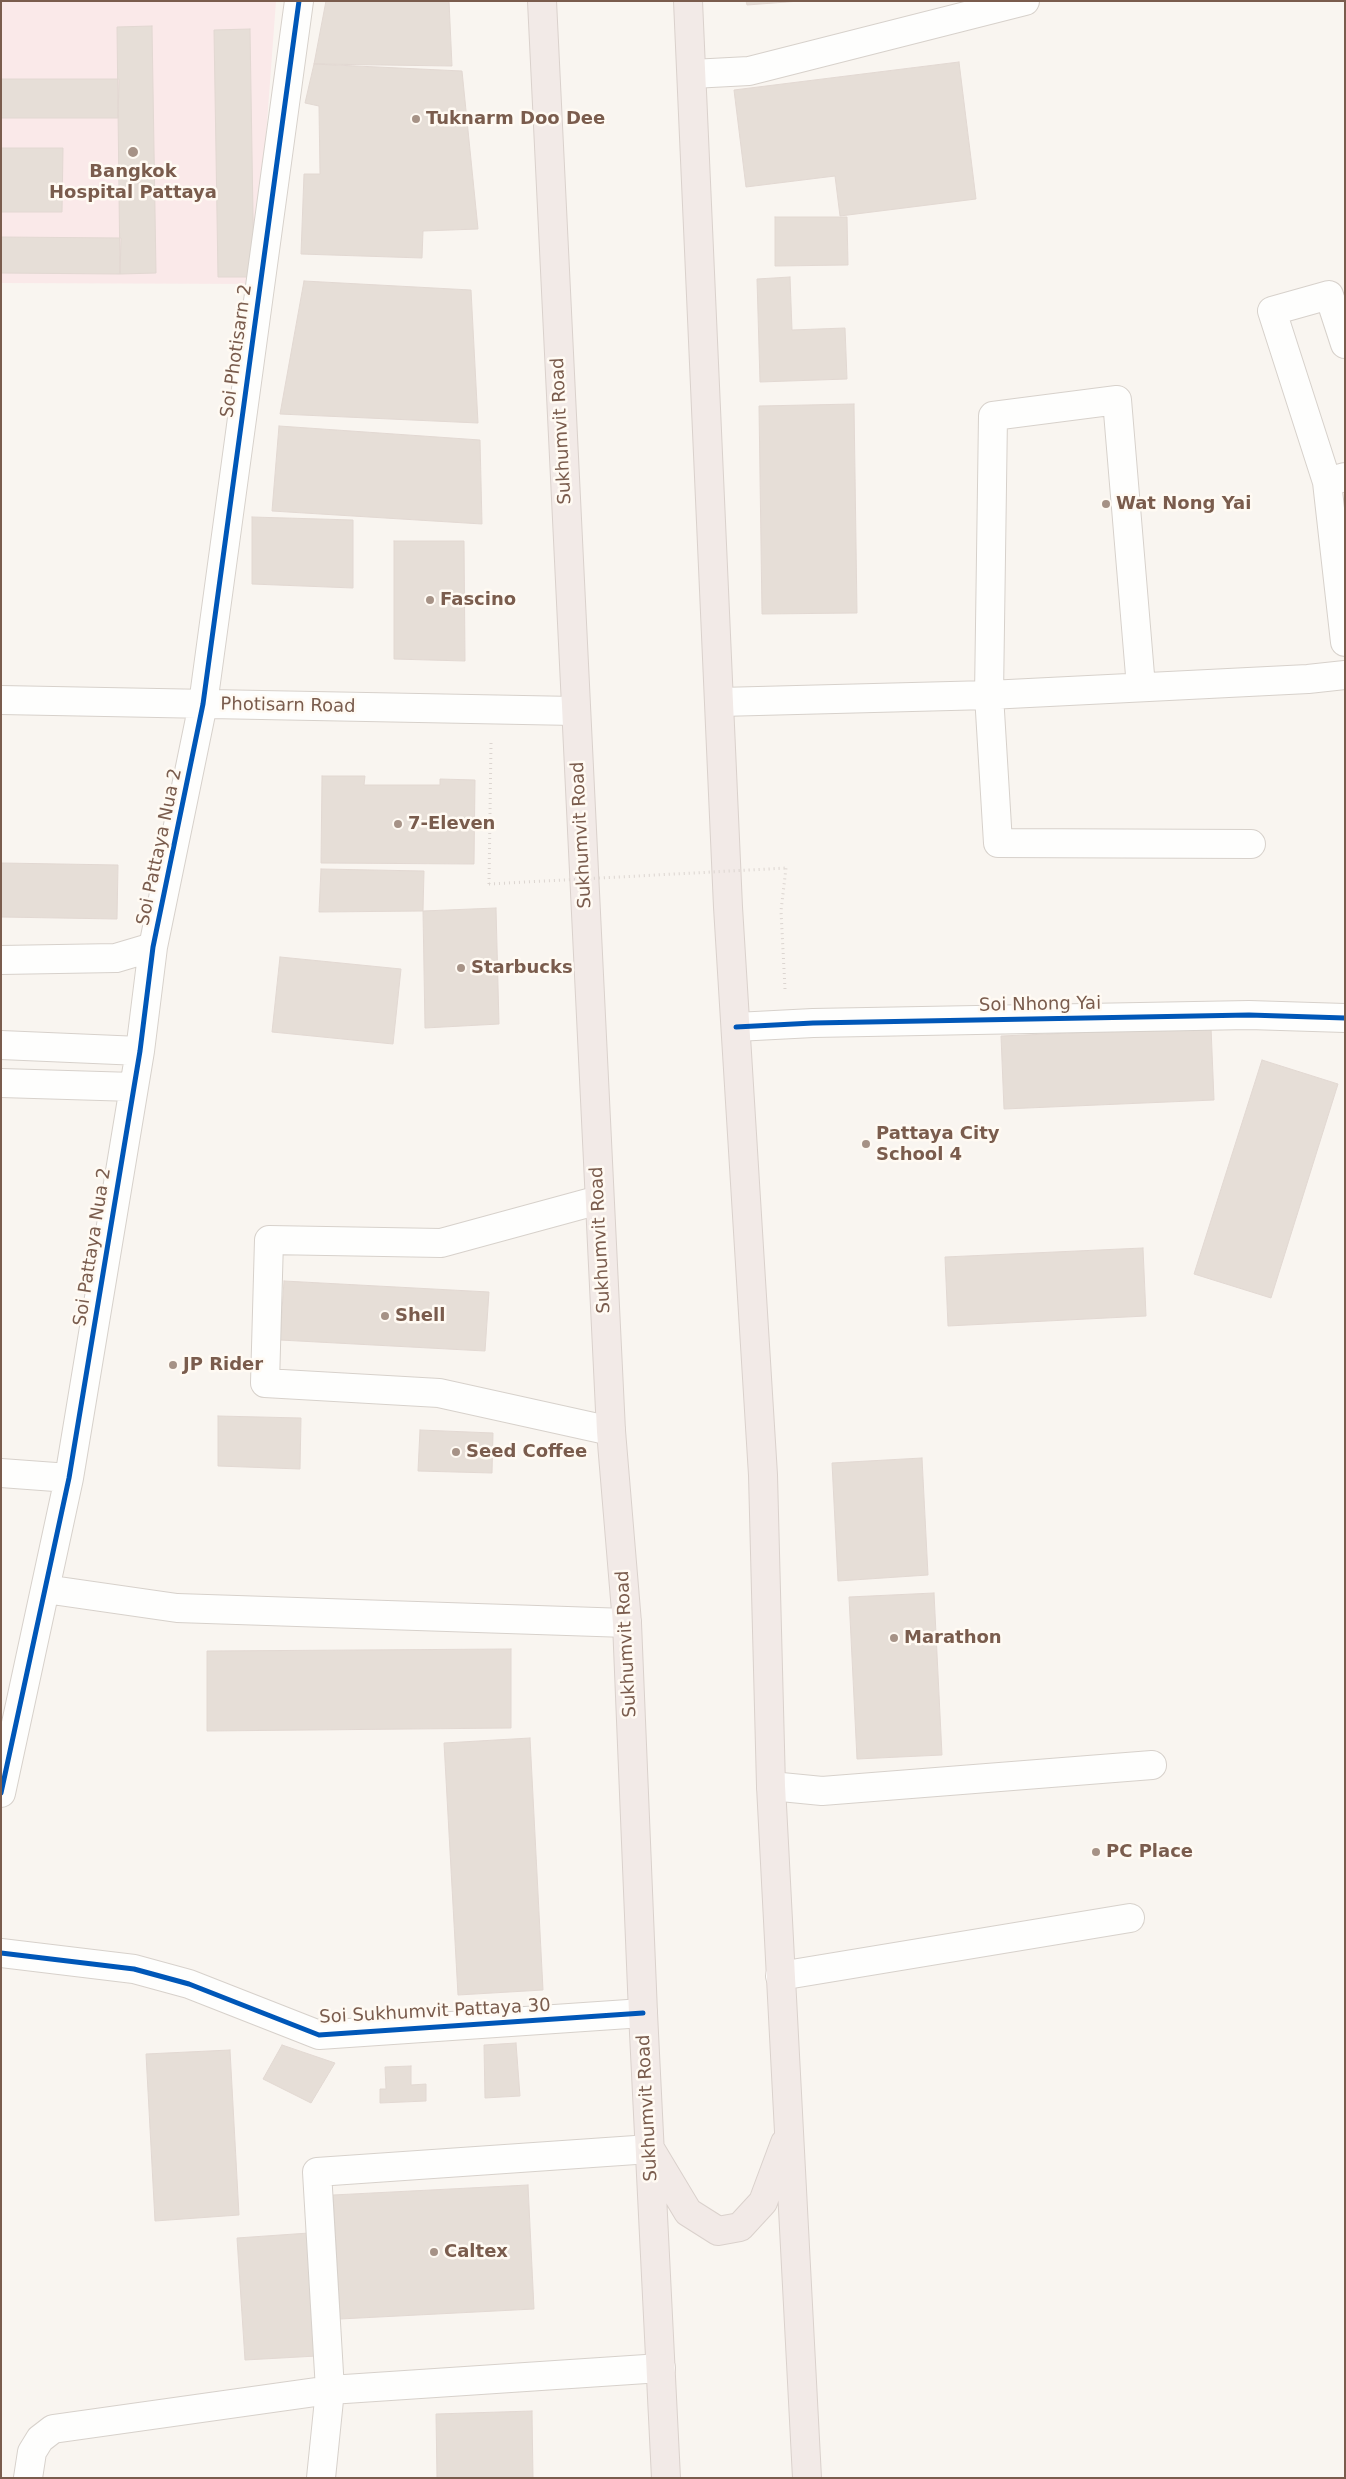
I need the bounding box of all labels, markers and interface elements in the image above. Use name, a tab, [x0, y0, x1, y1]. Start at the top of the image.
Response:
place label: Tuknarm Doo Dee	[426, 108, 605, 130]
marker: Tuknarm Doo Dee	[410, 113, 422, 125]
marker: Bangkok Hospital Pattaya	[126, 145, 140, 159]
place label: Bangkok Hospital Pattaya	[49, 161, 217, 203]
street label: Soi Photisarn 2	[217, 283, 257, 419]
street label: Sukhumvit Road	[547, 357, 577, 505]
place label: Wat Nong Yai	[1116, 493, 1251, 515]
marker: Wat Nong Yai	[1100, 498, 1112, 510]
place label: Fascino	[440, 589, 516, 611]
marker: Fascino	[424, 594, 436, 606]
street label: Photisarn Road	[220, 694, 356, 718]
street label: Sukhumvit Road	[567, 761, 597, 909]
street label: Soi Pattaya Nua 2	[133, 767, 187, 927]
place label: 7-Eleven	[408, 813, 495, 835]
marker: 7-Eleven	[392, 818, 404, 830]
place label: Starbucks	[471, 957, 573, 979]
marker: Starbucks	[455, 962, 467, 974]
street label: Soi Nhong Yai	[979, 993, 1101, 1017]
place label: Pattaya City School 4	[876, 1123, 1000, 1166]
marker: Pattaya City School 4	[860, 1138, 872, 1150]
street label: Soi Pattaya Nua 2	[70, 1166, 116, 1328]
street label: Sukhumvit Road	[586, 1166, 616, 1314]
place label: Shell	[395, 1305, 445, 1327]
marker: Shell	[379, 1310, 391, 1322]
place label: JP Rider	[183, 1354, 263, 1376]
marker: JP Rider	[167, 1359, 179, 1371]
place label: Seed Coffee	[466, 1441, 587, 1463]
marker: Seed Coffee	[450, 1446, 462, 1458]
street label: Sukhumvit Road	[612, 1570, 642, 1718]
place label: Marathon	[904, 1627, 1002, 1649]
marker: Marathon	[888, 1632, 900, 1644]
place label: PC Place	[1106, 1841, 1193, 1863]
marker: PC Place	[1090, 1846, 1102, 1858]
street label: Soi Sukhumvit Pattaya 30	[319, 1995, 551, 2029]
street label: Sukhumvit Road	[633, 2034, 663, 2182]
place label: Caltex	[444, 2241, 508, 2263]
marker: Caltex	[428, 2246, 440, 2258]

